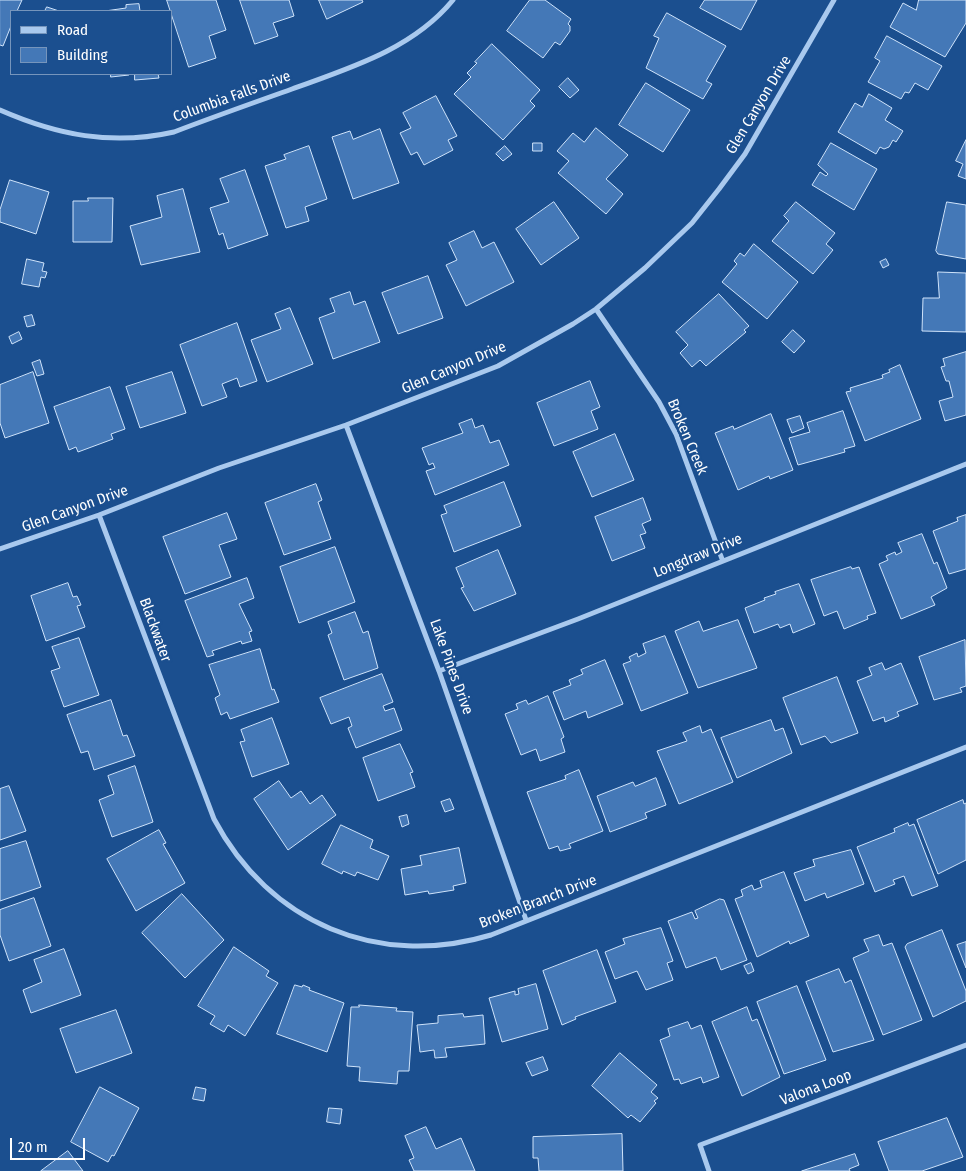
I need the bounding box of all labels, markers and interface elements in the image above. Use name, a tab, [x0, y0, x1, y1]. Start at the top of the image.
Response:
legend	[10, 10, 172, 75]
text: Road	[57, 21, 88, 39]
text: Building	[57, 46, 108, 64]
street label: Glen Canyon Drive	[723, 53, 795, 157]
street label: Columbia Falls Drive	[171, 67, 293, 127]
street label: Glen Canyon Drive	[399, 338, 509, 398]
street label: Broken Creek	[663, 396, 711, 478]
street label: Glen Canyon Drive	[19, 481, 131, 537]
street label: Longdraw Drive	[651, 530, 745, 582]
street label: Blackwater	[135, 595, 175, 665]
street label: Lake Pines Drive	[425, 617, 477, 717]
street label: Broken Branch Drive	[477, 871, 599, 933]
street label: Valona Loop	[778, 1066, 854, 1110]
scale bar	[12, 1128, 88, 1160]
text: 20 m	[18, 1138, 48, 1156]

